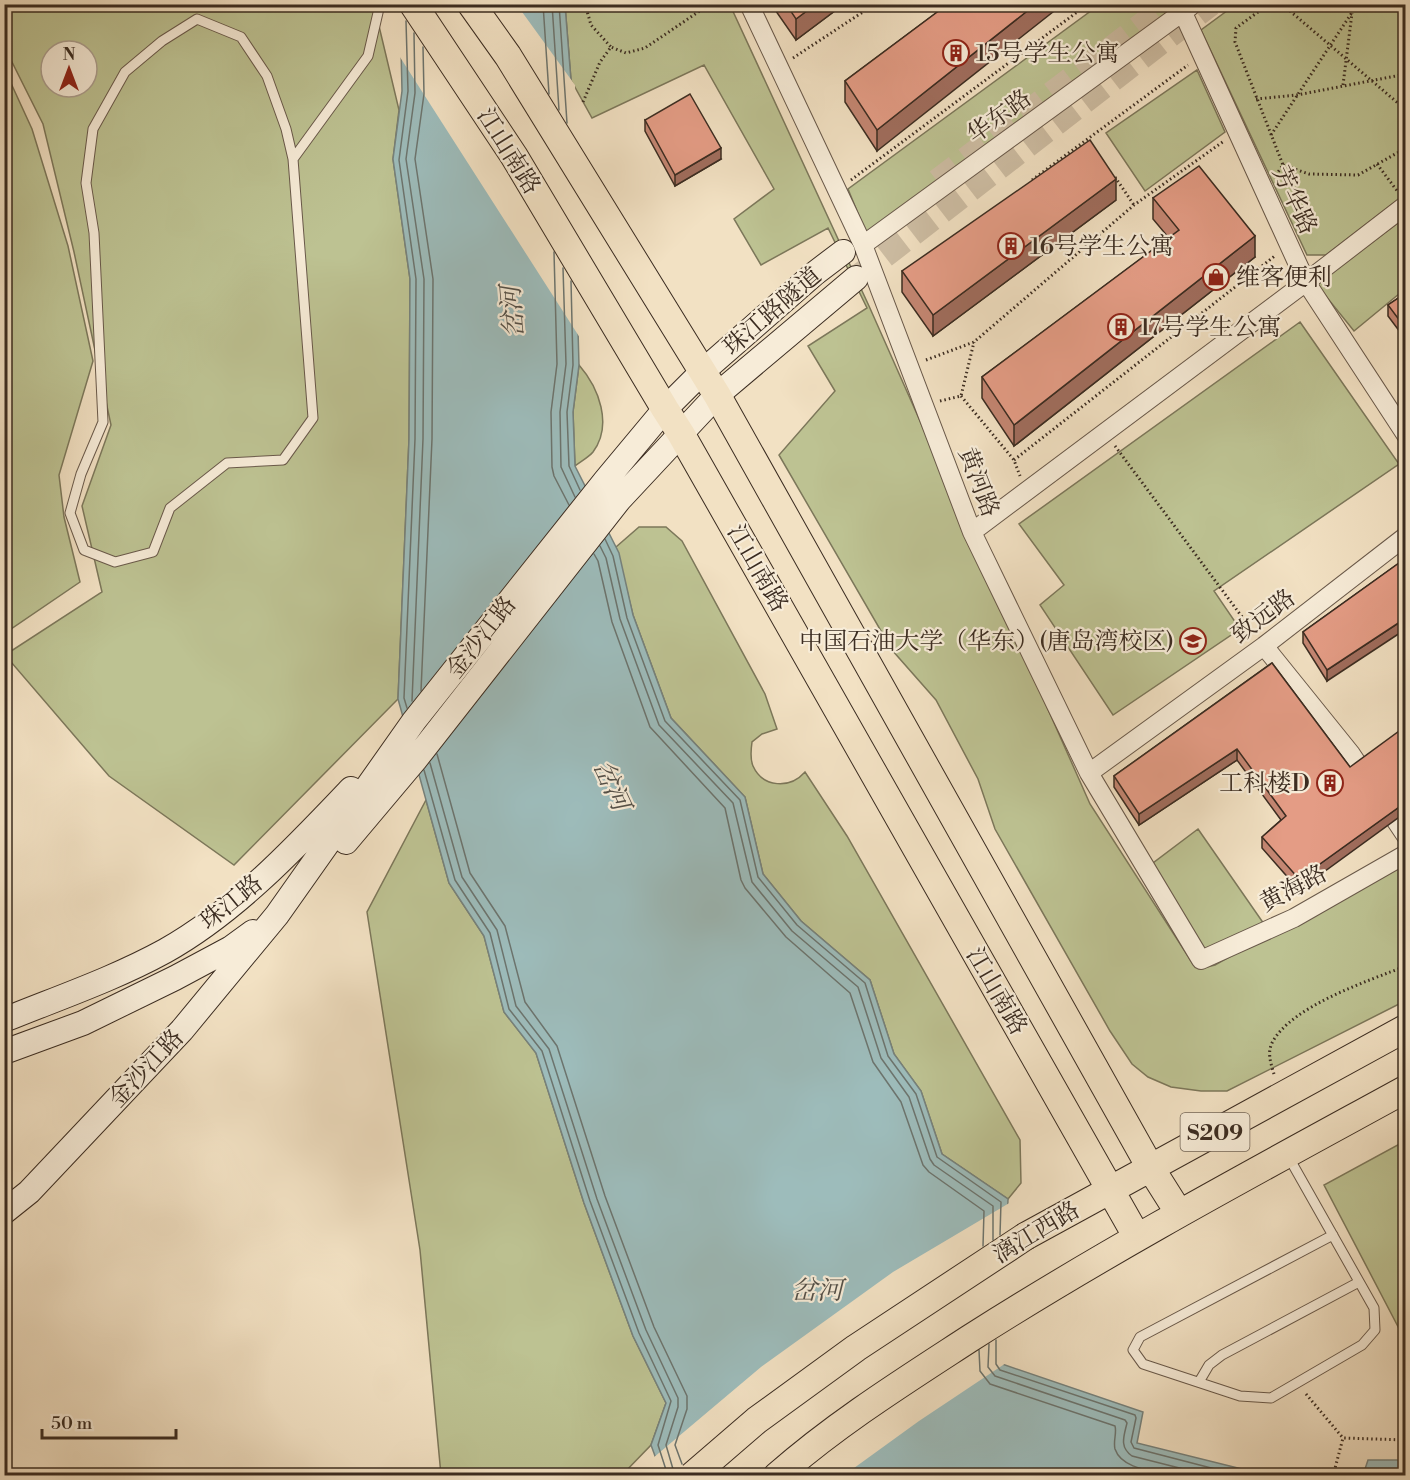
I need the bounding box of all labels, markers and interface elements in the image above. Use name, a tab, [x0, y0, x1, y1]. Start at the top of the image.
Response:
building icon: 15号学生公寓	[941, 38, 971, 68]
north arrow	[39, 39, 99, 99]
place label: 15号学生公寓	[976, 39, 1120, 69]
text: N	[63, 45, 76, 65]
street label: 华东路	[962, 84, 1038, 150]
street label: 江山南路	[470, 103, 546, 200]
street label: 芳华路	[1265, 161, 1323, 239]
building icon: 16号学生公寓	[996, 231, 1026, 261]
place label: 16号学生公寓	[1030, 232, 1174, 262]
street label: 珠江路隧道	[718, 261, 828, 362]
shop icon: 维客便利	[1201, 262, 1231, 292]
place label: 维客便利	[1236, 263, 1332, 293]
water label: 岔河	[494, 281, 531, 339]
building icon: 17号学生公寓	[1106, 312, 1136, 342]
place label: 17号学生公寓	[1140, 313, 1281, 343]
street label: 黄河路	[951, 443, 1005, 521]
street label: 江山南路	[720, 519, 794, 618]
street label: 致远路	[1226, 583, 1301, 650]
street label: 金沙江路	[440, 591, 523, 685]
school or university icon: 中国石油大学（华东）(唐岛湾校区)	[1178, 626, 1208, 656]
place label: 中国石油大学（华东）(唐岛湾校区)	[799, 627, 1174, 657]
water label: 岔河	[586, 755, 638, 819]
building icon: 工科楼D	[1315, 768, 1345, 798]
place label: 工科楼D	[1219, 769, 1310, 799]
street label: 黄海路	[1255, 859, 1332, 919]
street label: 珠江路	[194, 868, 269, 937]
street label: 江山南路	[959, 942, 1033, 1041]
street label: 金沙江路	[103, 1023, 190, 1114]
road number: S209	[1180, 1113, 1250, 1151]
street label: 漓江西路	[988, 1195, 1085, 1270]
water label: 岔河	[791, 1275, 847, 1307]
scale bar	[42, 1402, 176, 1440]
text: 50 m	[51, 1412, 93, 1435]

